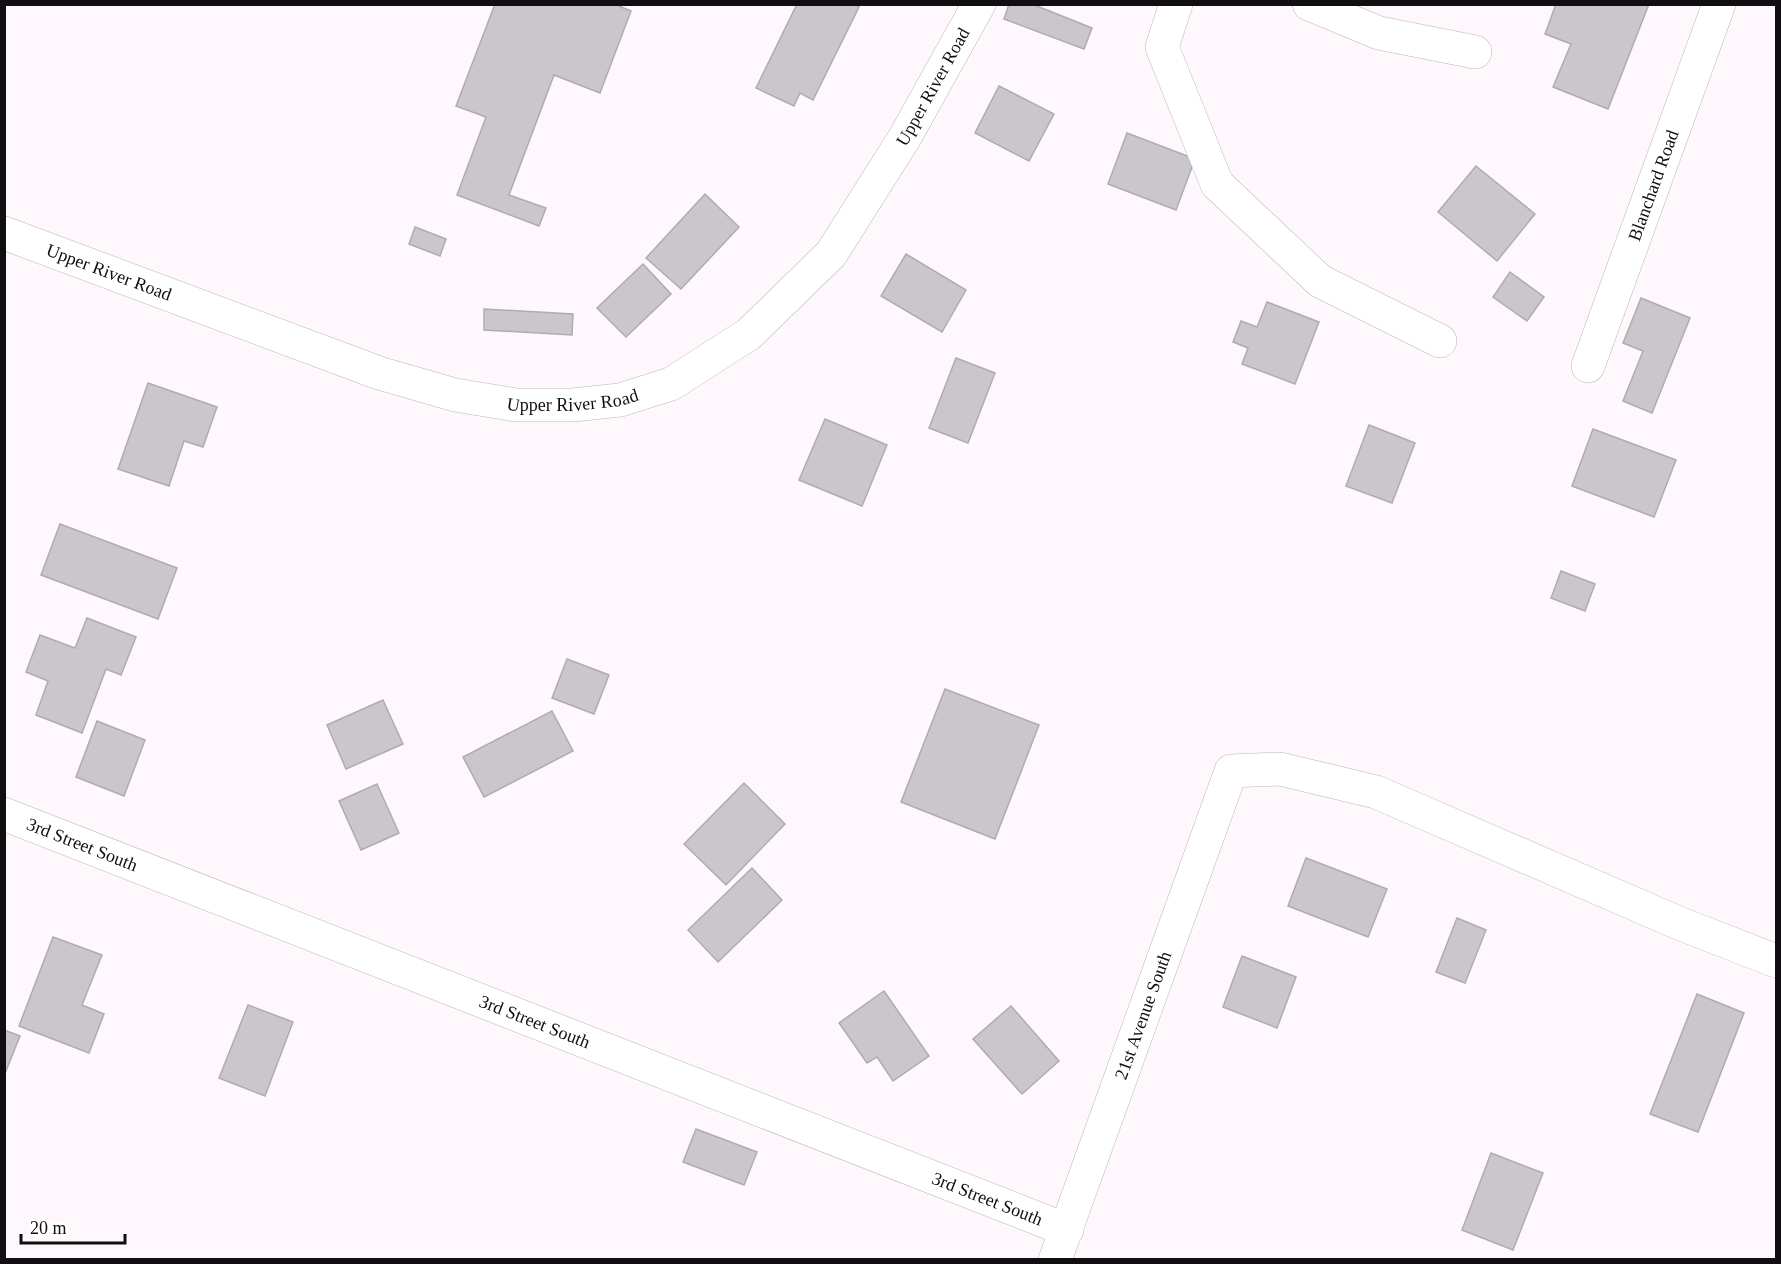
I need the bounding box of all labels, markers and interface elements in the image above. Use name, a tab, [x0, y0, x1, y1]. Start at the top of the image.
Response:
street label: Upper River Road	[892, 24, 974, 150]
street label: Blanchard Road	[1624, 127, 1683, 244]
street label: Upper River Road	[44, 240, 174, 305]
street label: Upper River Road	[505, 385, 641, 415]
street label: 3rd Street South	[24, 814, 140, 875]
street label: 21st Avenue South	[1111, 949, 1175, 1082]
street label: 3rd Street South	[477, 991, 593, 1052]
street label: 3rd Street South	[929, 1168, 1046, 1229]
scale bar	[21, 1207, 124, 1245]
text: 20 m	[30, 1218, 67, 1238]

